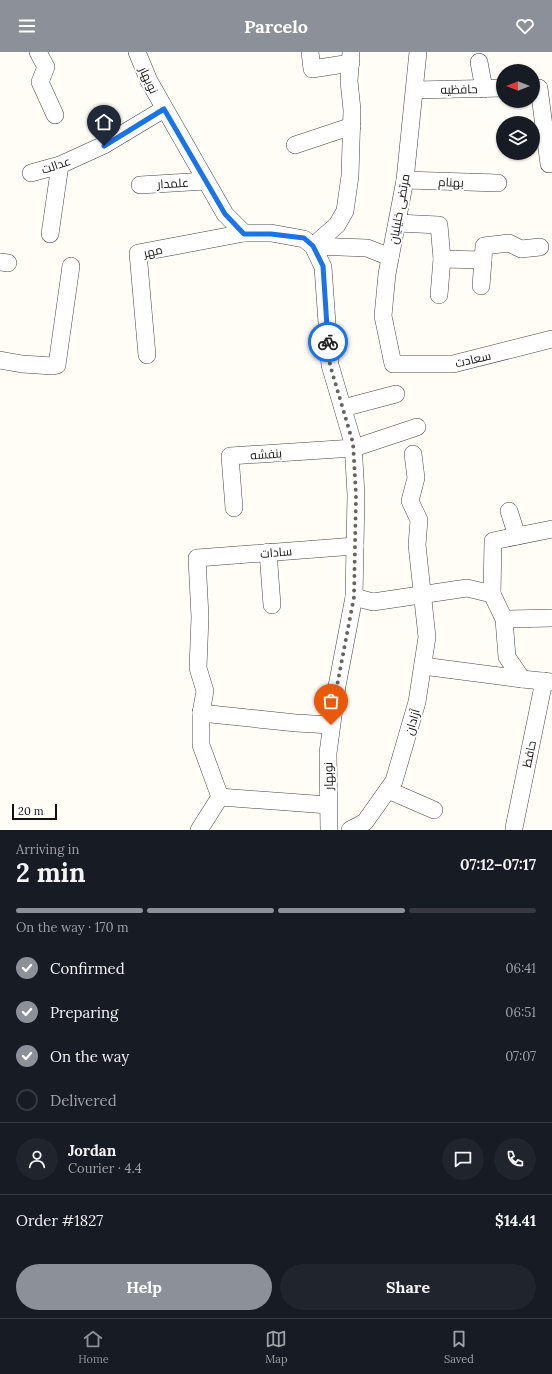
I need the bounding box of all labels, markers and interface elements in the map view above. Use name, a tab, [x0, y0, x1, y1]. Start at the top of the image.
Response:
icon: menu	[16, 15, 38, 37]
text: Parcelo	[244, 15, 308, 38]
icon: heart	[514, 15, 536, 37]
street label: نوبهار	[136, 63, 162, 96]
north arrow	[496, 64, 540, 108]
map controls	[496, 64, 540, 160]
street label: حافظیه	[440, 81, 478, 97]
pin	[87, 105, 121, 146]
icon: home	[93, 111, 115, 133]
button: layers	[496, 116, 540, 160]
street label: عدالت	[39, 153, 73, 177]
street label: مرتضی خلیلیان	[385, 173, 413, 245]
street label: بهنام	[438, 174, 464, 191]
street label: علمدار	[156, 175, 189, 191]
street label: مهر	[141, 242, 164, 261]
courier	[308, 322, 348, 362]
icon: bike	[317, 331, 339, 353]
street label: سعادت	[454, 348, 492, 370]
street label: بنفشه	[250, 445, 282, 463]
street label: سادات	[259, 543, 293, 561]
pin	[314, 684, 348, 725]
icon: bag	[320, 690, 342, 712]
street label: آزادان	[401, 706, 423, 737]
street label: حافظ	[519, 739, 539, 769]
street label: نوبهار	[320, 762, 336, 791]
scale bar	[12, 802, 57, 821]
text: 20 m	[18, 804, 43, 818]
text: Arriving in	[16, 841, 79, 858]
text: 07:12–07:17	[460, 855, 536, 874]
text: 2 min	[16, 856, 86, 889]
text: On the way · 170 m	[16, 919, 129, 936]
icon: check	[16, 957, 38, 979]
text: Confirmed	[50, 959, 125, 978]
text: 06:41	[505, 960, 536, 977]
icon: check	[16, 1001, 38, 1023]
text: Preparing	[50, 1003, 118, 1022]
text: 06:51	[505, 1004, 536, 1021]
icon: check	[16, 1045, 38, 1067]
text: On the way	[50, 1047, 129, 1066]
text: 07:07	[505, 1048, 536, 1065]
text: Delivered	[50, 1091, 117, 1110]
button: person	[16, 1138, 58, 1180]
button: chat	[442, 1138, 484, 1180]
button: phone	[494, 1138, 536, 1180]
text: Jordan	[68, 1141, 116, 1160]
text: Courier · 4.4	[68, 1160, 142, 1177]
text: Order #1827	[16, 1211, 103, 1230]
text: $14.41	[495, 1211, 536, 1230]
button: Help	[16, 1264, 272, 1310]
button: Share	[280, 1264, 536, 1310]
tab: Home	[78, 1328, 109, 1366]
tab: Map	[265, 1328, 288, 1366]
tab: Saved	[444, 1328, 474, 1366]

